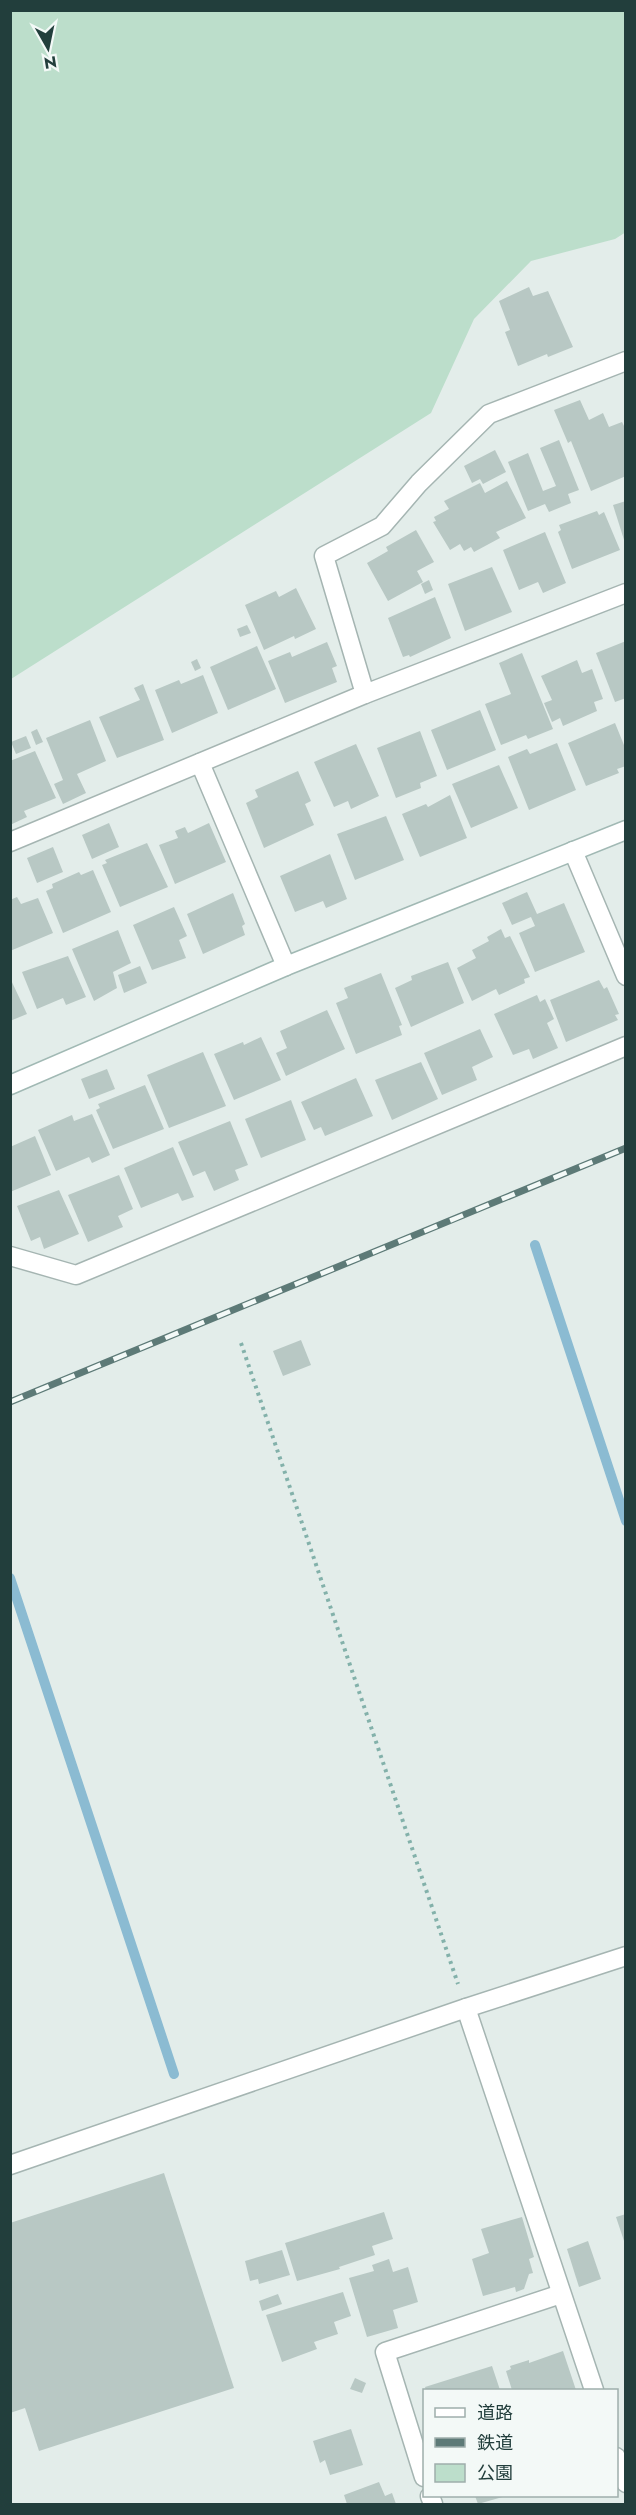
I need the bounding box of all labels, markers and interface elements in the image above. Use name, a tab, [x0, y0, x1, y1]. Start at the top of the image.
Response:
north arrow	[18, 18, 78, 78]
text: N	[42, 50, 58, 75]
legend	[423, 2389, 618, 2497]
text: 道路	[477, 2400, 513, 2426]
text: 鉄道	[477, 2430, 513, 2456]
text: 公園	[477, 2460, 513, 2486]

